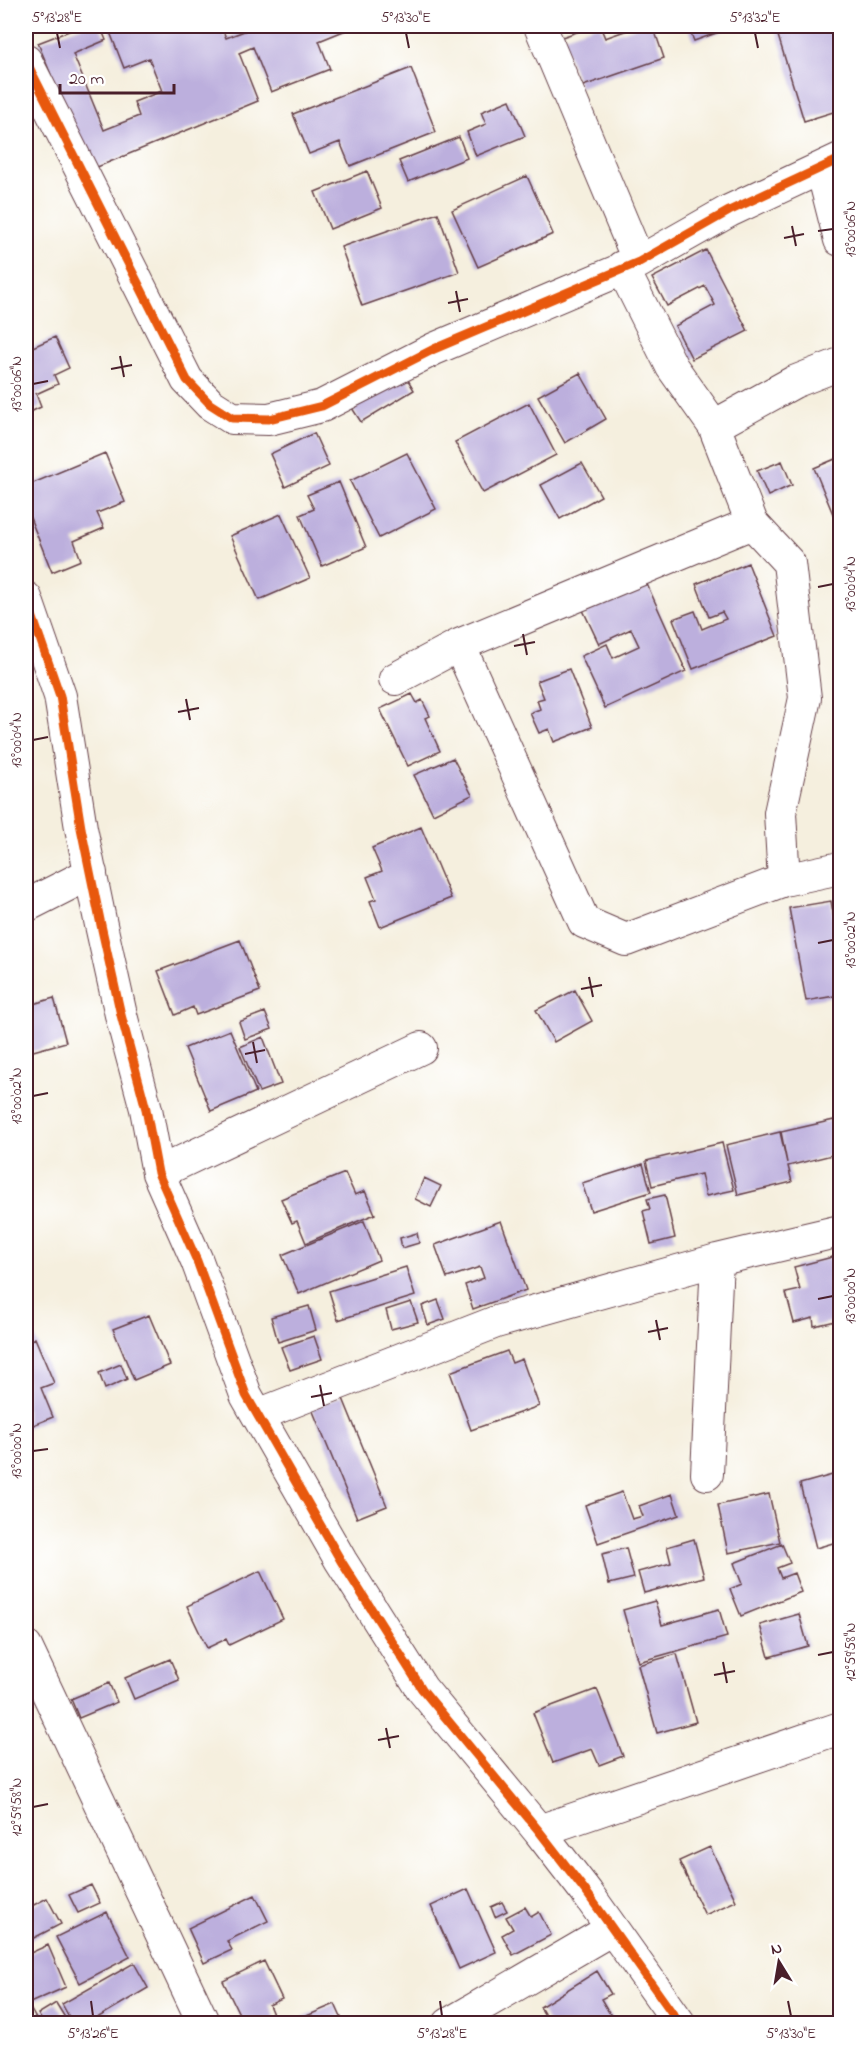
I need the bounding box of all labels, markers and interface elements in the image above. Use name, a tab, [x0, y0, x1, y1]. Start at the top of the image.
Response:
text: 5°13'28"E	[32, 7, 82, 29]
text: 5°13'30"E	[381, 7, 431, 29]
text: 5°13'32"E	[729, 7, 781, 29]
scale bar	[60, 57, 174, 95]
text: 20 m	[69, 67, 104, 93]
text: 13°00'06"N	[840, 201, 862, 257]
text: 13°00'06"N	[6, 356, 28, 412]
text: 13°00'04"N	[840, 556, 862, 612]
text: 13°00'04"N	[6, 712, 28, 768]
text: 13°00'02"N	[840, 911, 862, 969]
text: 13°00'02"N	[6, 1067, 28, 1125]
text: 13°00'00"N	[840, 1268, 862, 1324]
text: 13°00'00"N	[6, 1423, 28, 1479]
text: 12°59'58"N	[840, 1623, 862, 1681]
text: 12°59'58"N	[6, 1778, 28, 1836]
north arrow	[749, 1932, 809, 1992]
text: N	[769, 1936, 784, 1962]
text: 5°13'26"E	[67, 2023, 119, 2045]
text: 5°13'28"E	[417, 2023, 467, 2045]
text: 5°13'30"E	[766, 2023, 816, 2045]

